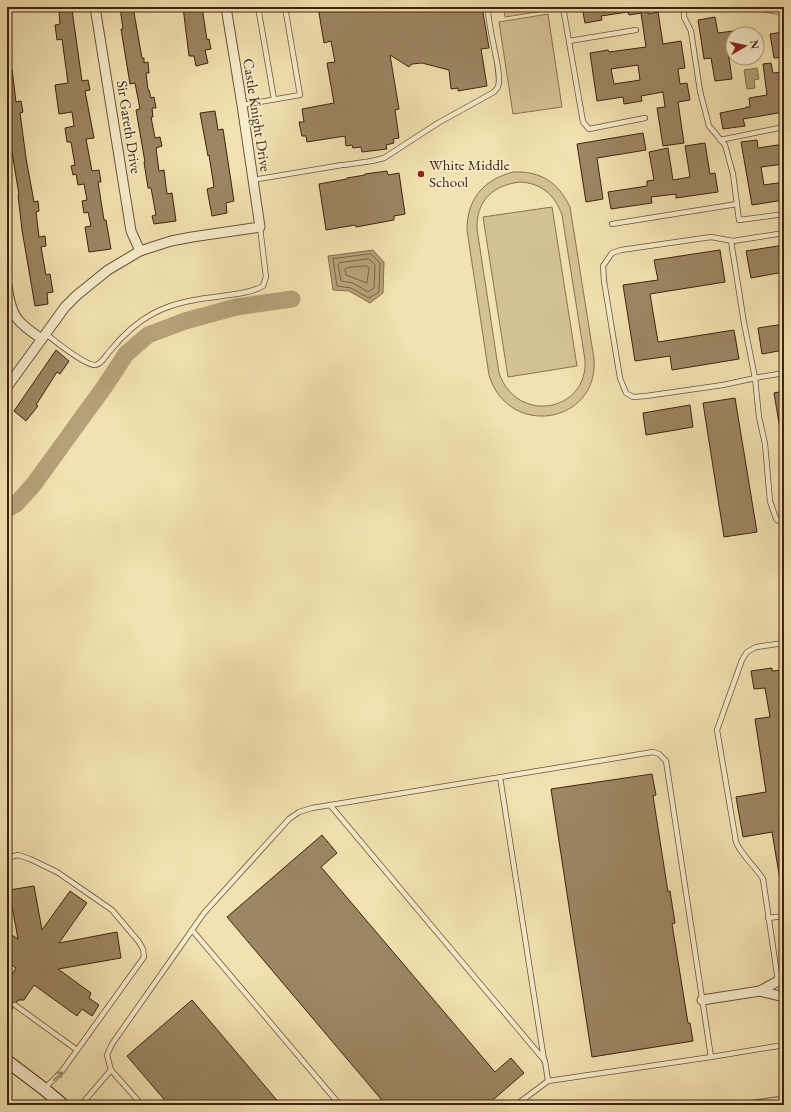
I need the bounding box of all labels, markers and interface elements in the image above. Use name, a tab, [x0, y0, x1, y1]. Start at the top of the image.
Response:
north arrow	[725, 26, 765, 66]
text: N	[747, 39, 763, 50]
street label: Castle Knight Drive	[239, 57, 276, 173]
street label: Sir Gareth Drive	[113, 79, 146, 175]
place label: White Middle School	[429, 155, 510, 191]
marker: White Middle School	[416, 169, 426, 179]
one-way arrow	[53, 1071, 63, 1080]

